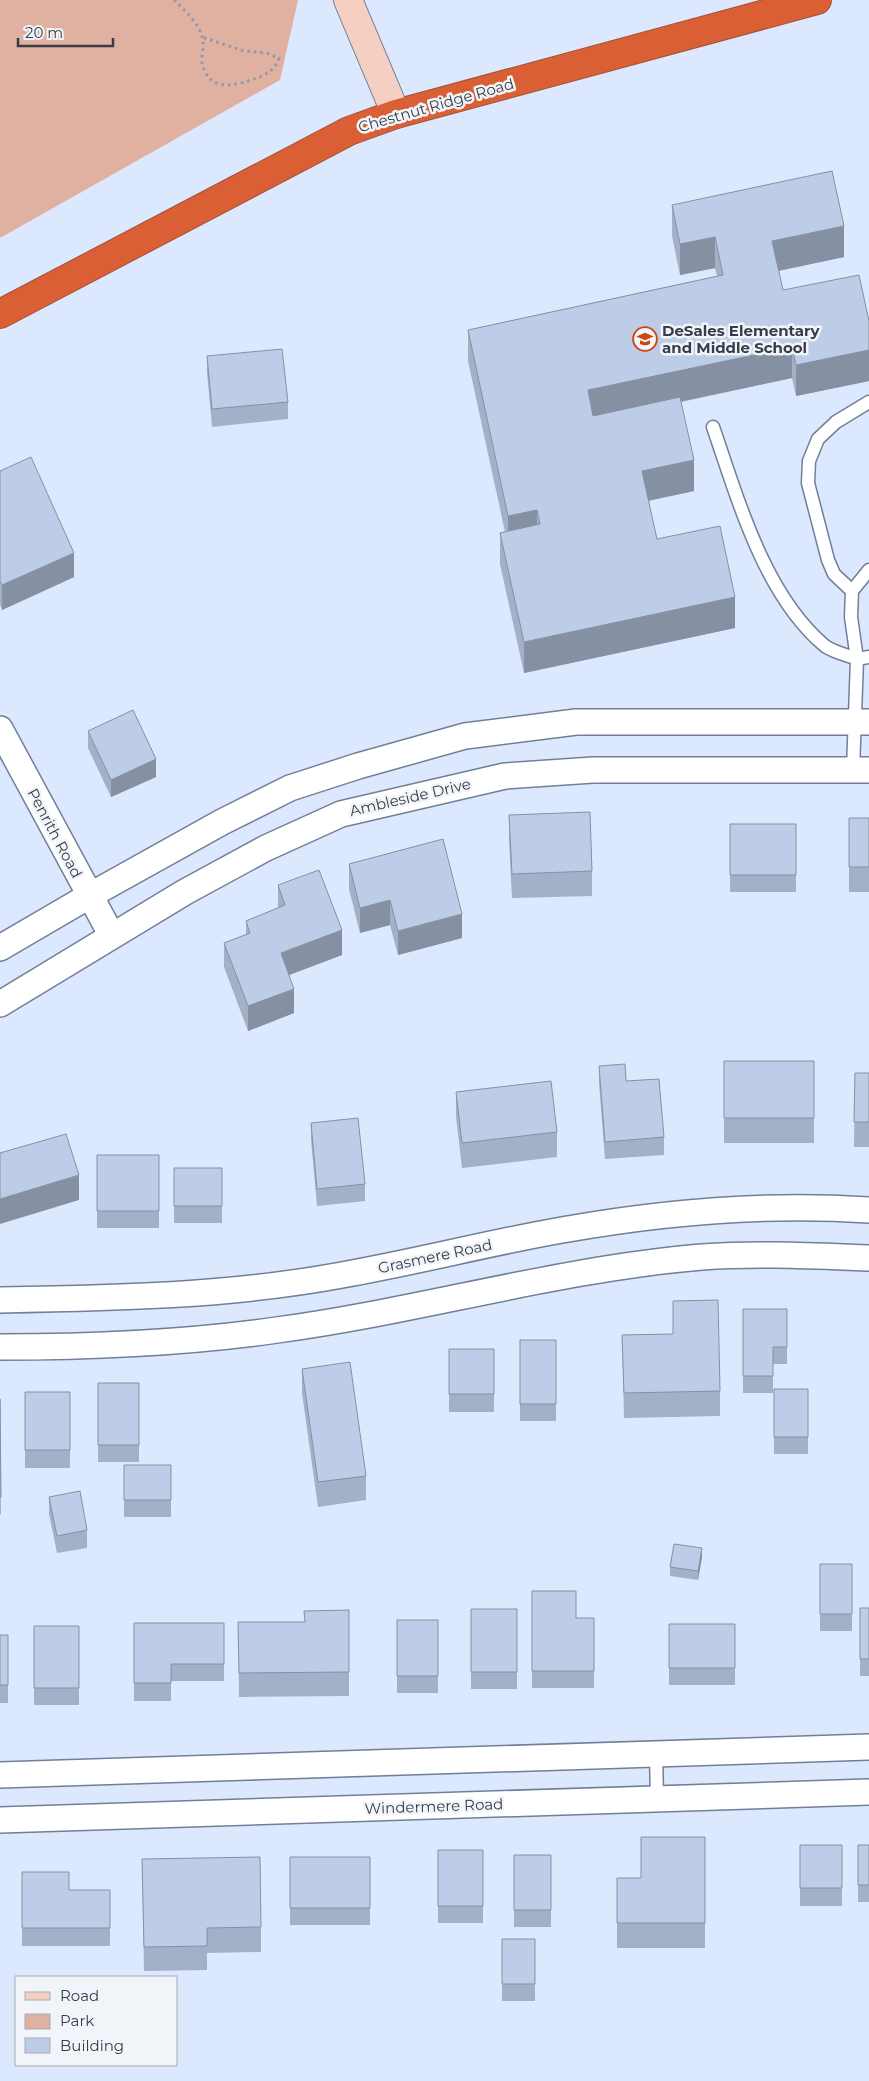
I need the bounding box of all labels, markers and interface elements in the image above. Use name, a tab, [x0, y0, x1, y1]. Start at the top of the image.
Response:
scale bar	[18, 15, 112, 47]
text: 20 m	[25, 23, 63, 42]
street label: Chestnut Ridge Road	[356, 74, 516, 136]
place label: DeSales Elementary and Middle School	[662, 321, 821, 357]
school or university icon: DeSales Elementary and Middle School	[632, 326, 658, 352]
street label: Ambleside Drive	[348, 774, 472, 820]
street label: Penrith Road	[23, 785, 87, 881]
street label: Grasmere Road	[376, 1235, 494, 1277]
street label: Windermere Road	[364, 1794, 504, 1818]
legend	[15, 1976, 178, 2066]
text: Road	[60, 1986, 99, 2005]
text: Park	[60, 2011, 94, 2030]
text: Building	[60, 2036, 124, 2055]

